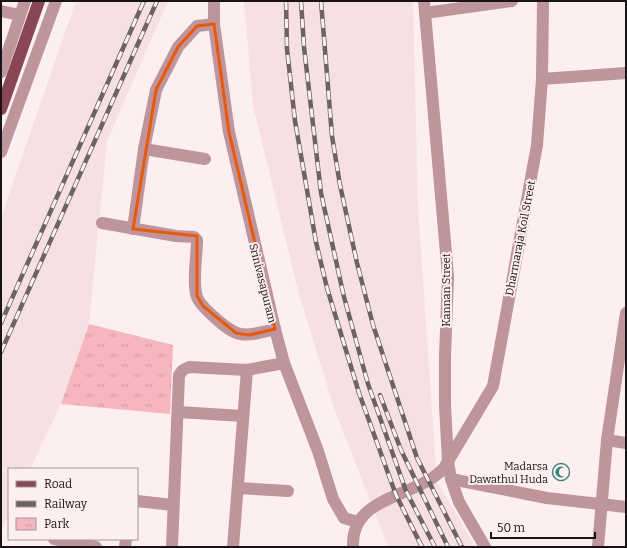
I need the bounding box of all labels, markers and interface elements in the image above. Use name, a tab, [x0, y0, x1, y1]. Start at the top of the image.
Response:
street label: Dharmaraja Koil Street	[503, 179, 538, 297]
street label: Srinivasapuram	[246, 242, 279, 325]
street label: Kannan Street	[440, 253, 453, 327]
place label: Madarsa Dawathul Huda	[469, 460, 548, 486]
mosque icon: Madarsa Dawathul Huda	[551, 462, 571, 482]
legend	[8, 468, 138, 540]
text: Road	[44, 477, 72, 491]
text: Railway	[44, 497, 88, 511]
scale bar	[491, 514, 595, 540]
text: Park	[44, 517, 70, 531]
text: 50 m	[497, 521, 526, 535]

